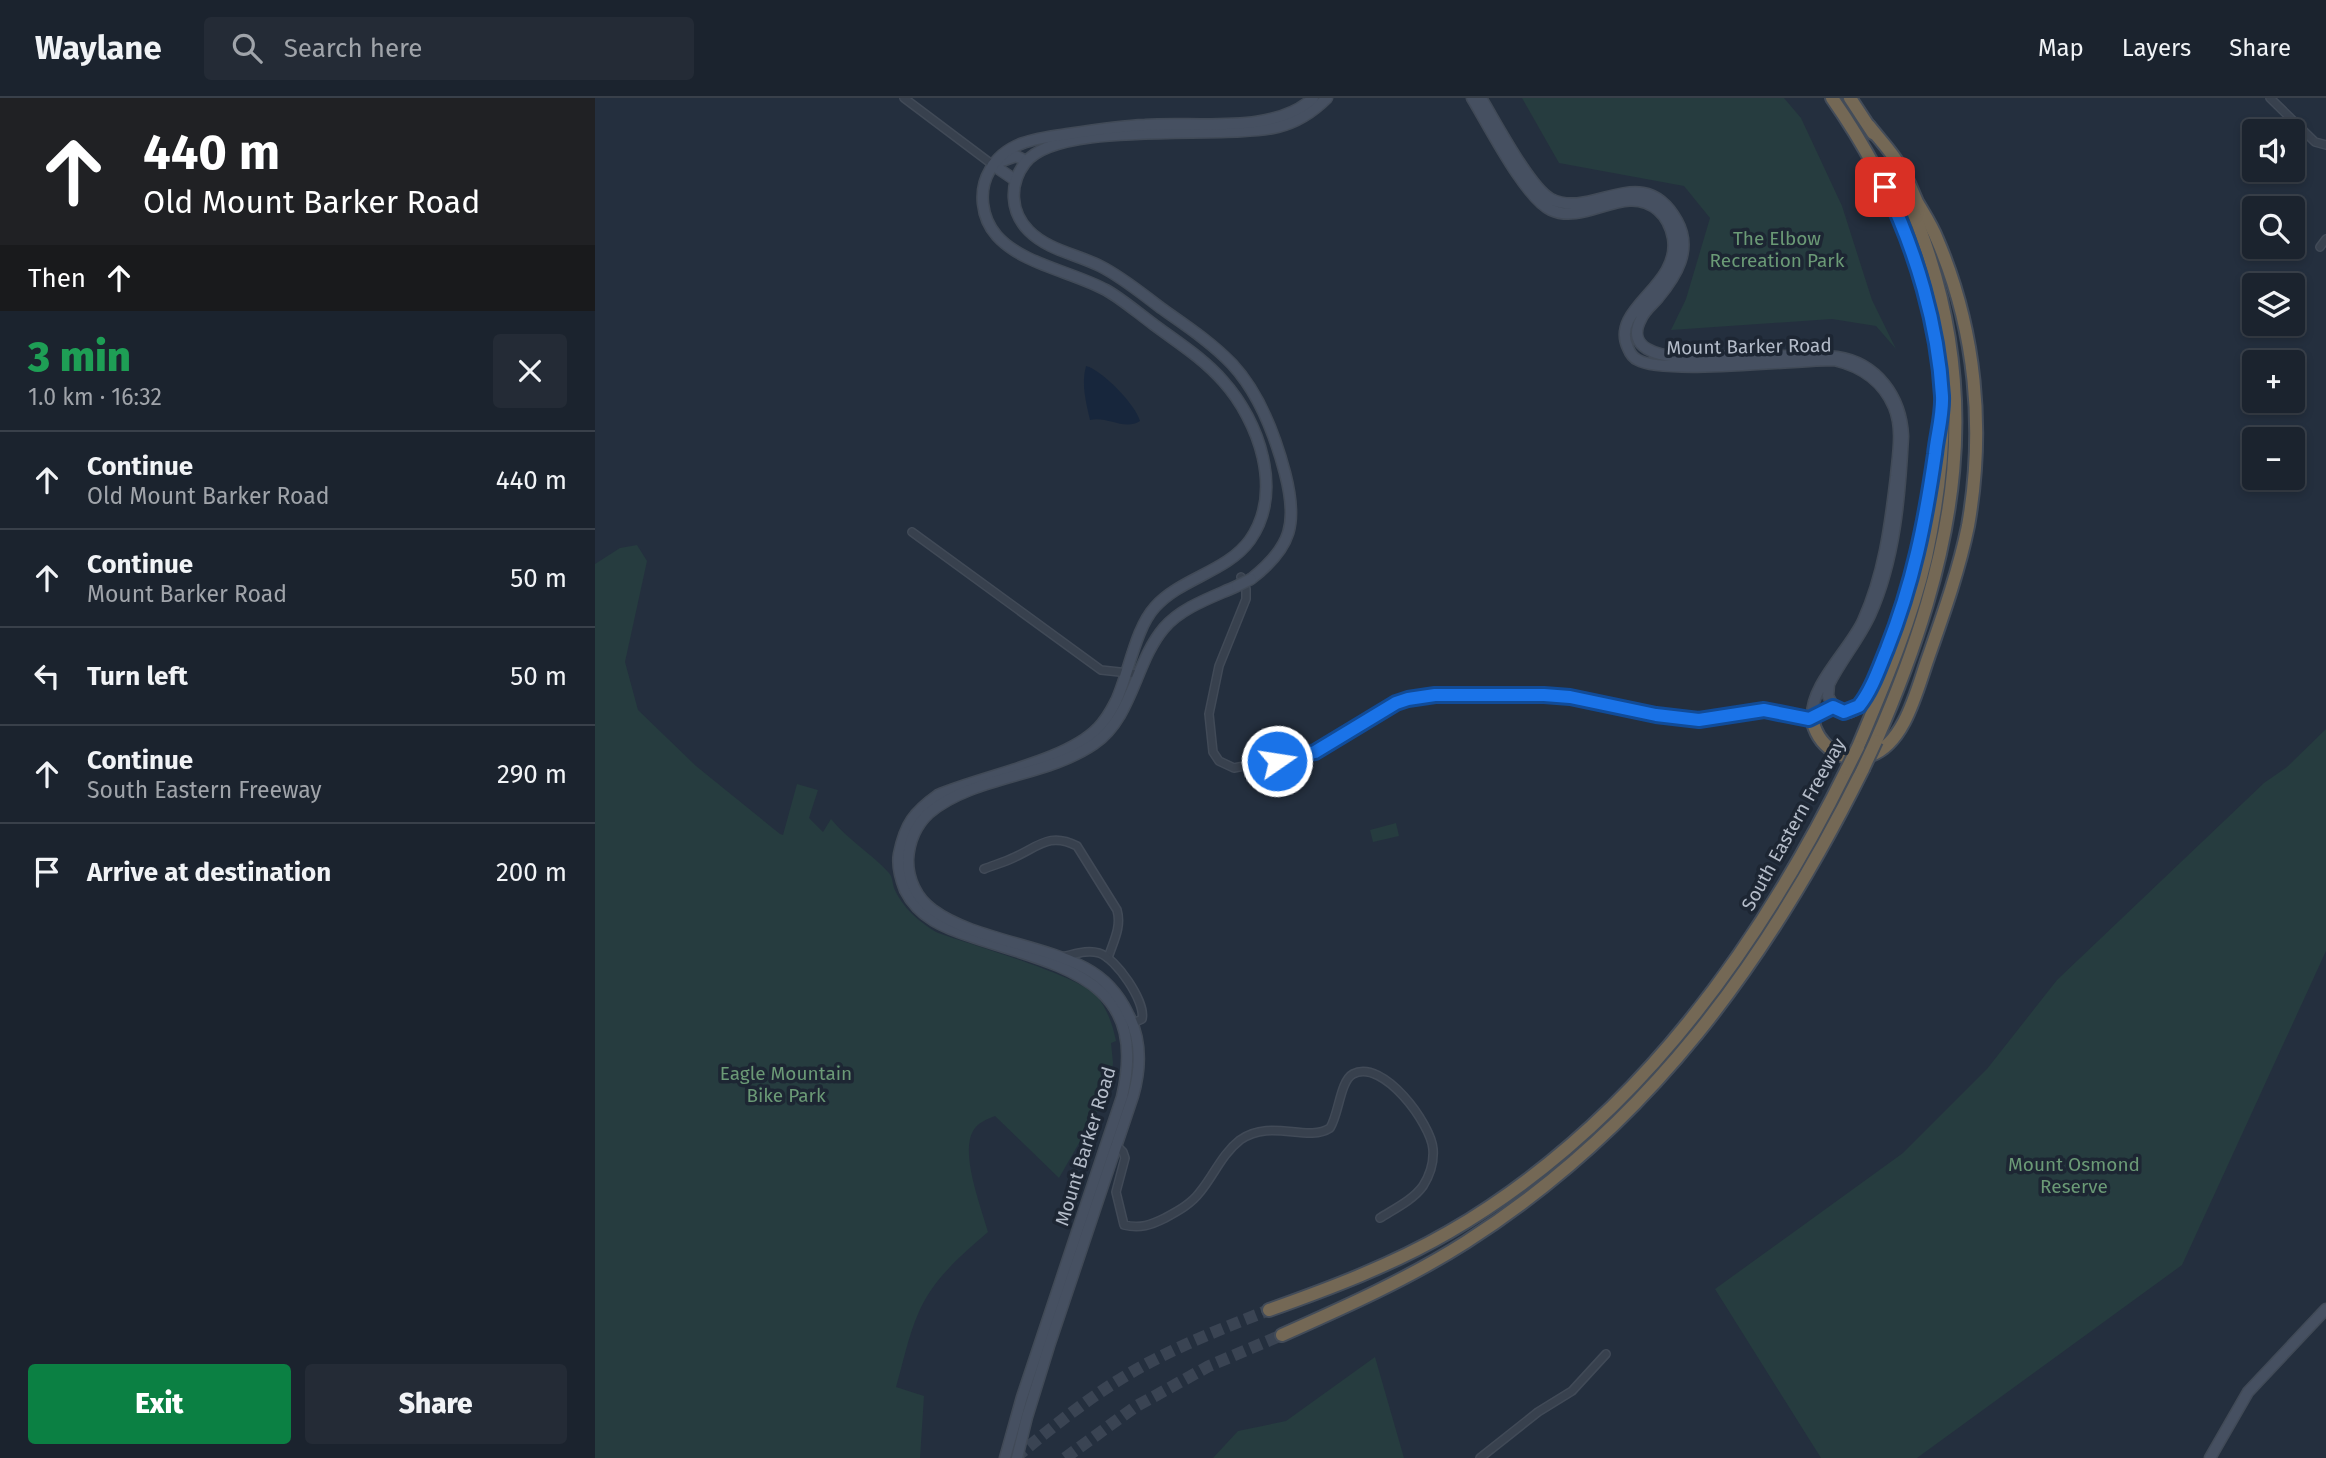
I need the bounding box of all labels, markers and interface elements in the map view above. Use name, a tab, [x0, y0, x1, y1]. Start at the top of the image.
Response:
search box	[204, 17, 694, 80]
text: Waylane	[35, 28, 162, 68]
icon: search	[228, 29, 266, 67]
text: Search here	[284, 33, 423, 64]
text: Map	[2038, 34, 2084, 62]
text: Layers	[2122, 34, 2191, 62]
text: Share	[2229, 34, 2291, 62]
map controls	[2242, 119, 2305, 490]
button: sound	[2242, 119, 2305, 182]
text: 440 m	[143, 123, 280, 182]
icon: ahead	[28, 126, 119, 217]
pin	[1855, 157, 1915, 217]
icon: arrive	[1866, 168, 1904, 206]
text: Old Mount Barker Road	[143, 183, 480, 221]
button: search	[2242, 196, 2305, 259]
park label: The Elbow Recreation Park	[1710, 227, 1845, 272]
icon: ahead	[100, 259, 138, 297]
text: Then	[28, 263, 86, 294]
button: layers	[2242, 273, 2305, 336]
text: 3 min	[28, 332, 131, 382]
button: close	[493, 334, 567, 408]
street label: Mount Barker Road	[1666, 334, 1832, 359]
button: +	[2242, 350, 2305, 413]
text: 1.0 km · 16:32	[28, 383, 162, 411]
button: −	[2242, 427, 2305, 490]
text: Continue	[87, 451, 193, 482]
icon: ahead	[28, 461, 66, 499]
text: 440 m	[496, 465, 567, 496]
text: Old Mount Barker Road	[87, 482, 329, 510]
text: Continue	[87, 549, 193, 580]
icon: ahead	[28, 559, 66, 597]
text: 50 m	[510, 563, 567, 594]
text: Mount Barker Road	[87, 580, 287, 608]
icon: left	[28, 657, 66, 695]
text: Turn left	[87, 661, 188, 692]
text: 50 m	[510, 661, 567, 692]
position arrow	[1240, 724, 1314, 798]
street label: South Eastern Freeway	[1736, 733, 1851, 915]
text: Continue	[87, 745, 193, 776]
icon: ahead	[28, 755, 66, 793]
text: 290 m	[497, 759, 567, 790]
text: South Eastern Freeway	[87, 776, 322, 804]
icon: arrive	[28, 853, 66, 891]
text: Arrive at destination	[87, 857, 331, 888]
text: 200 m	[496, 857, 567, 888]
park label: Eagle Mountain Bike Park	[720, 1062, 852, 1107]
street label: Mount Barker Road	[1050, 1064, 1121, 1229]
park label: Mount Osmond Reserve	[2008, 1153, 2140, 1198]
button: Exit	[28, 1364, 291, 1444]
button: Share	[305, 1364, 567, 1444]

